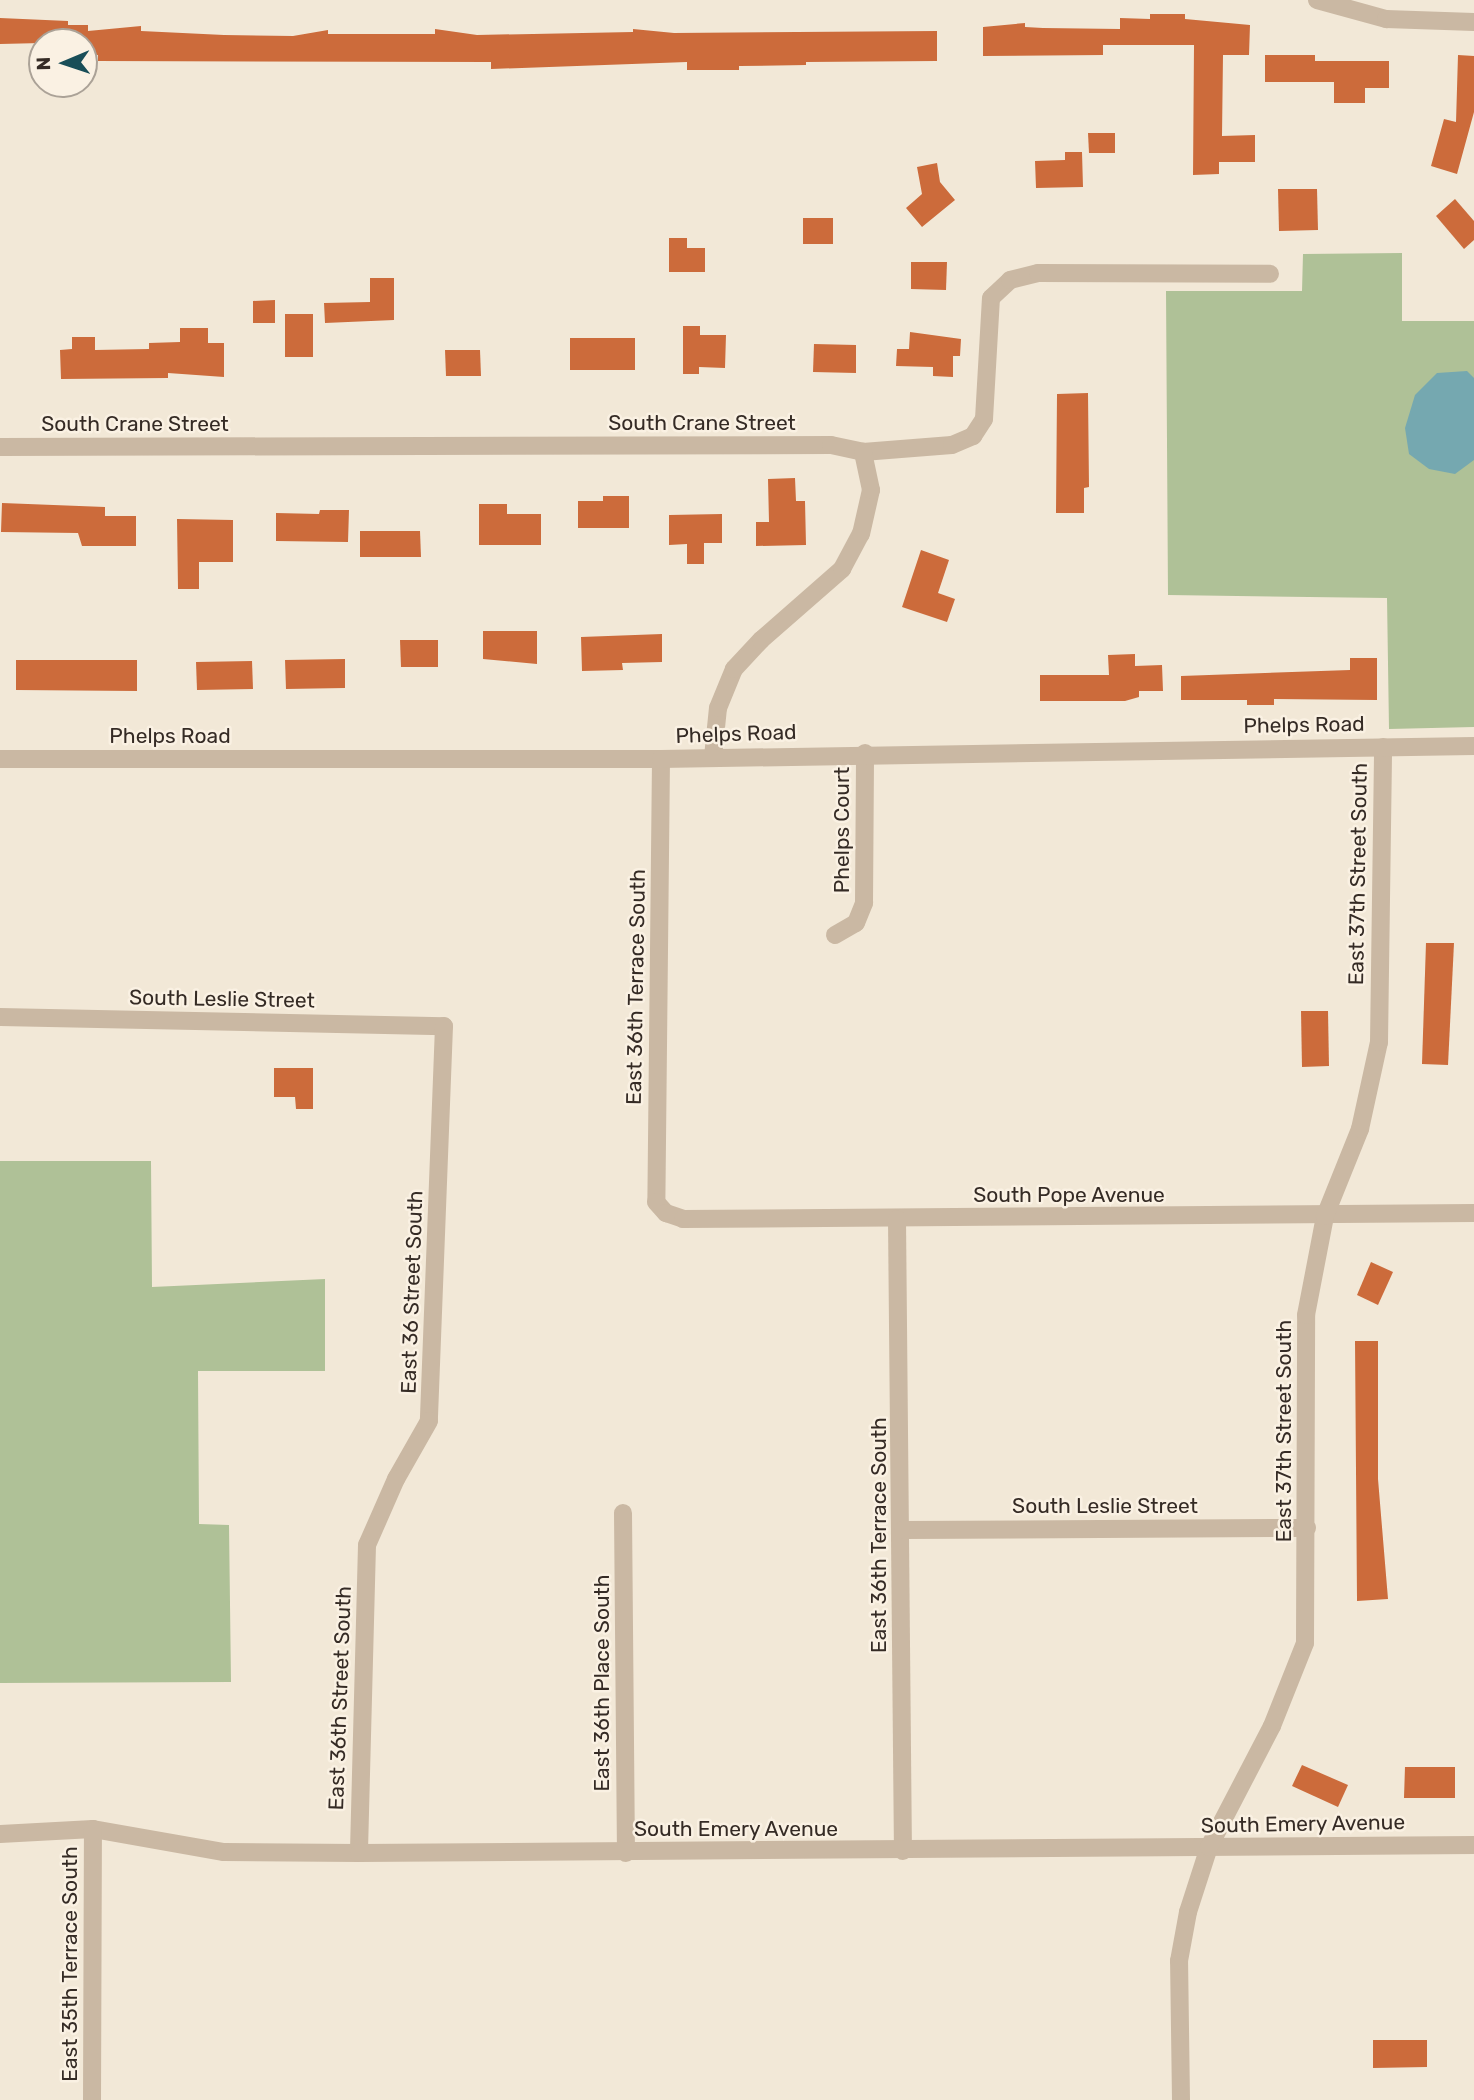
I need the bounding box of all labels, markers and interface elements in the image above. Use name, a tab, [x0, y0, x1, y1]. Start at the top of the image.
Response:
north arrow	[28, 28, 98, 98]
text: N	[32, 56, 55, 71]
street label: South Crane Street	[608, 410, 796, 436]
street label: South Crane Street	[41, 411, 229, 437]
street label: Phelps Road	[1243, 711, 1365, 739]
street label: Phelps Road	[675, 719, 797, 749]
street label: Phelps Road	[109, 723, 231, 749]
street label: East 37th Street South	[1343, 763, 1373, 985]
street label: Phelps Court	[829, 767, 855, 893]
street label: East 36th Terrace South	[621, 869, 651, 1105]
street label: South Leslie Street	[129, 985, 315, 1013]
street label: South Pope Avenue	[973, 1182, 1165, 1208]
street label: East 36 Street South	[396, 1190, 428, 1394]
street label: East 37th Street South	[1271, 1320, 1297, 1542]
street label: East 36th Terrace South	[866, 1417, 892, 1653]
street label: South Leslie Street	[1012, 1493, 1198, 1519]
street label: East 36th Place South	[589, 1574, 615, 1792]
street label: East 36th Street South	[323, 1585, 357, 1811]
street label: South Emery Avenue	[1200, 1810, 1406, 1838]
street label: South Emery Avenue	[633, 1816, 839, 1842]
street label: East 35th Terrace South	[57, 1846, 83, 2082]

